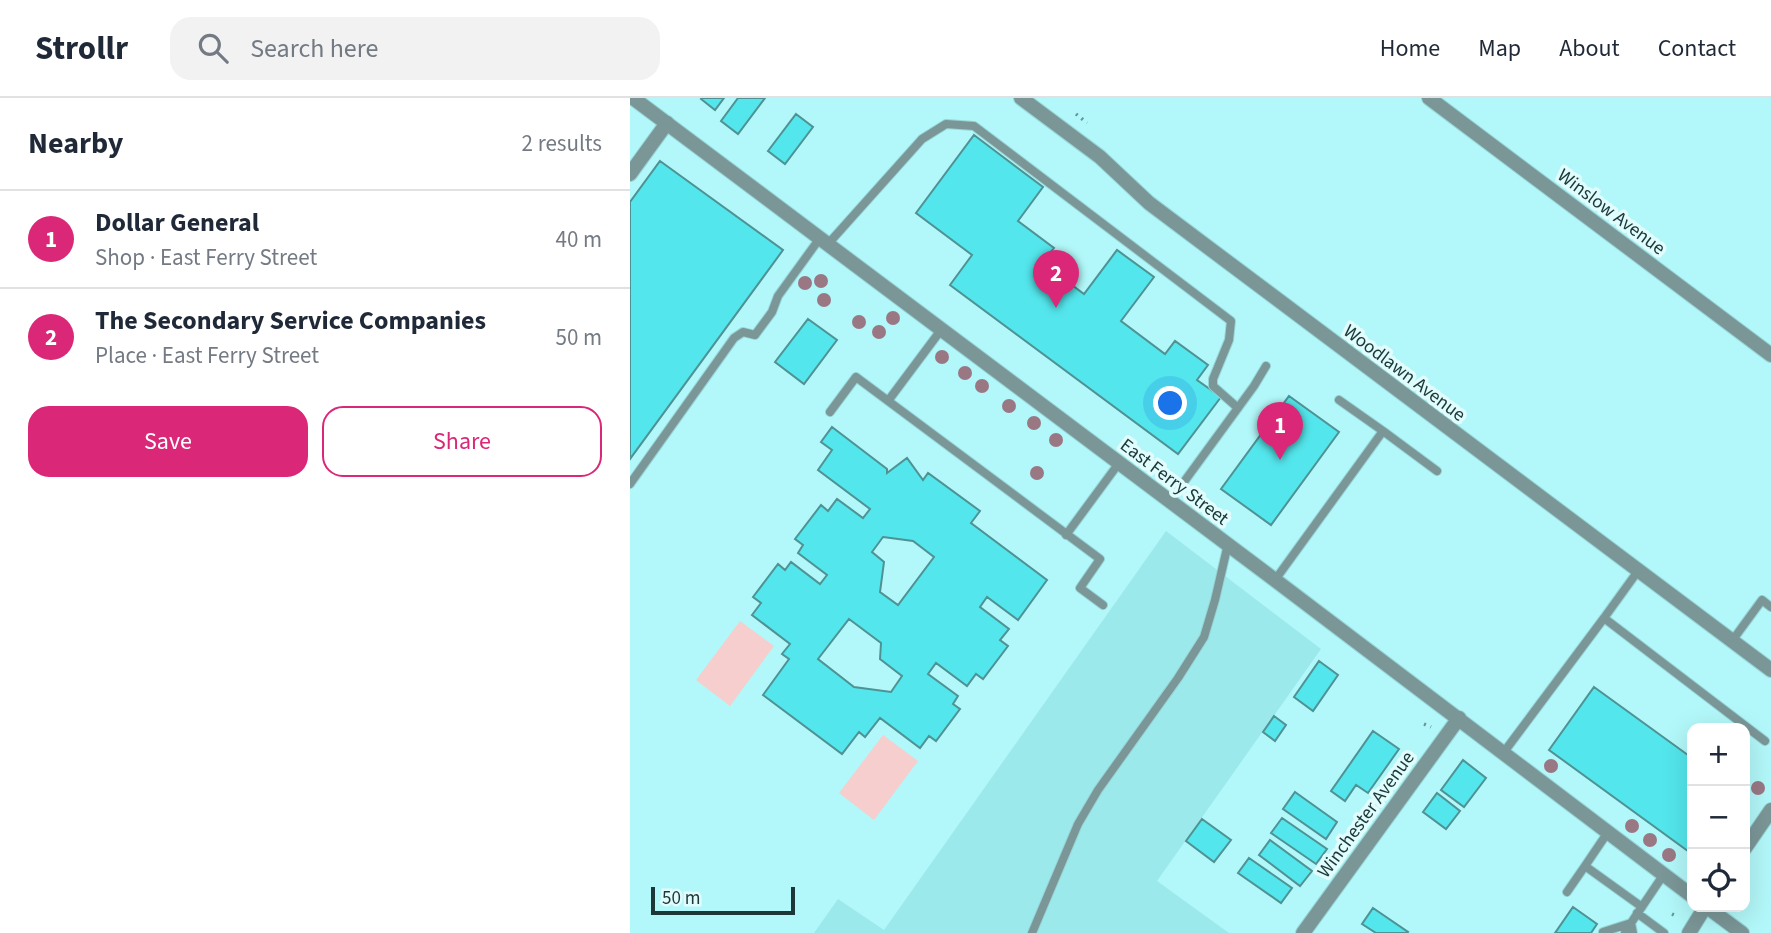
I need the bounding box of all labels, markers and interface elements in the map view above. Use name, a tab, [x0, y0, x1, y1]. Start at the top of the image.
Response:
search box	[170, 17, 660, 80]
text: Strollr	[35, 25, 128, 72]
icon: search	[194, 29, 232, 67]
text: Search here	[250, 30, 378, 67]
text: Home	[1380, 31, 1440, 66]
text: Map	[1478, 31, 1521, 66]
text: About	[1559, 31, 1620, 66]
text: Contact	[1658, 31, 1736, 66]
text: Nearby	[28, 122, 123, 165]
text: 2 results	[522, 127, 602, 160]
street label: Winslow Avenue	[1551, 163, 1671, 262]
text: Dollar General	[95, 204, 259, 241]
text: 1	[45, 223, 57, 256]
text: 40 m	[555, 223, 602, 256]
text: Shop · East Ferry Street	[95, 241, 317, 274]
pin: 2	[1033, 250, 1079, 308]
text: The Secondary Service Companies	[95, 302, 486, 339]
street label: Woodlawn Avenue	[1337, 318, 1471, 428]
text: 2	[45, 321, 57, 354]
text: 50 m	[555, 321, 602, 354]
text: Place · East Ferry Street	[95, 339, 319, 372]
your location	[1153, 386, 1187, 420]
pin: 1	[1257, 402, 1303, 460]
button: Save	[28, 406, 308, 477]
button: Share	[322, 406, 602, 477]
street label: East Ferry Street	[1114, 432, 1235, 532]
map controls	[1687, 723, 1750, 912]
button: +	[1687, 723, 1750, 786]
street label: Winchester Avenue	[1311, 746, 1421, 884]
button: −	[1687, 786, 1750, 849]
button: locate	[1687, 849, 1750, 912]
scale bar	[651, 884, 794, 916]
text: 50 m	[662, 885, 700, 912]

